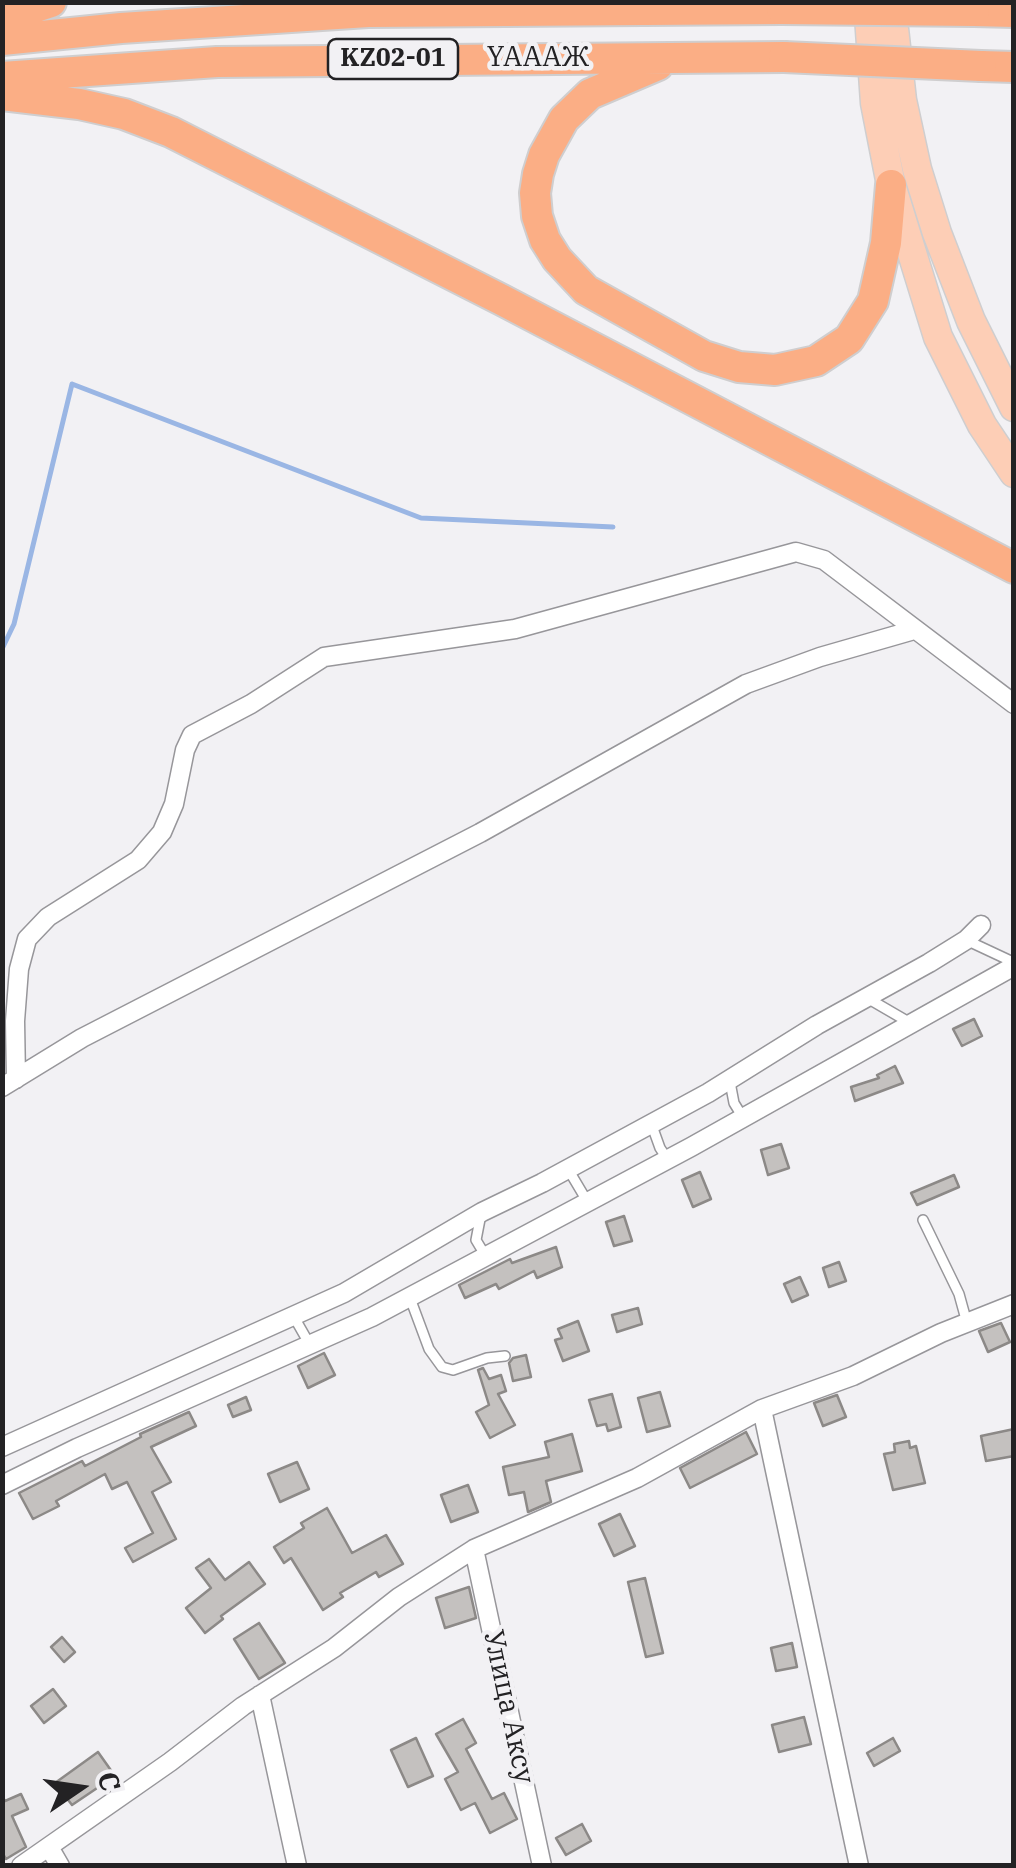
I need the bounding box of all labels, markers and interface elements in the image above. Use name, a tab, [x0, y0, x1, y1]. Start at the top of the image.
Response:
road number: KZ02-01	[328, 39, 458, 79]
street label: ҮАААЖ	[487, 41, 589, 75]
street label: Улица Аксу	[475, 1627, 541, 1787]
north arrow	[30, 1738, 130, 1838]
text: С	[90, 1768, 130, 1794]

